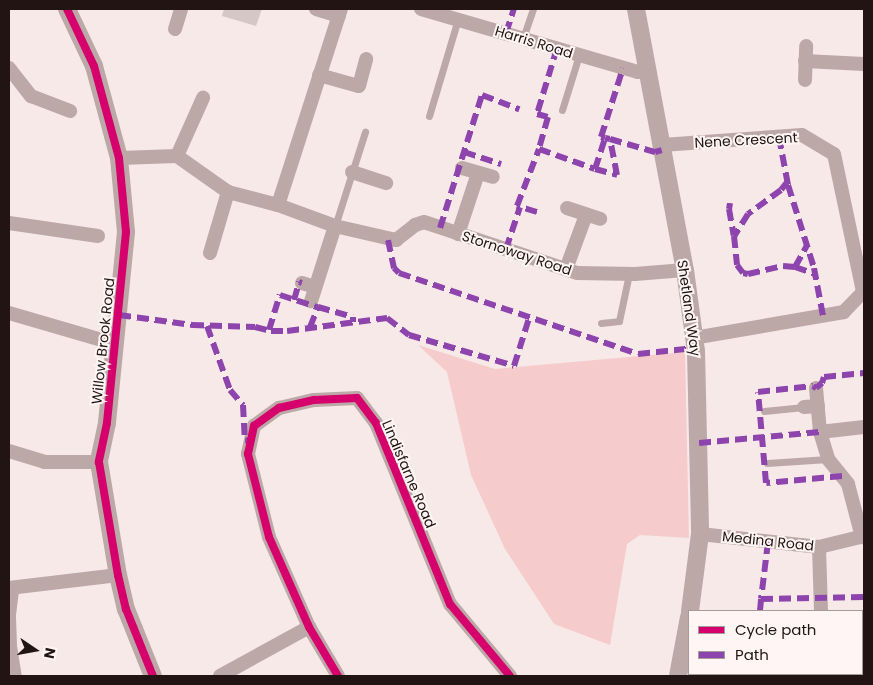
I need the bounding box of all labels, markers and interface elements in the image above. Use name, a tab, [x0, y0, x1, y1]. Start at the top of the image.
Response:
street label: Harris Road	[493, 22, 575, 62]
street label: Nene Crescent	[694, 129, 798, 151]
street label: Stornoway Road	[460, 227, 574, 279]
street label: Shetland Way	[674, 259, 704, 357]
street label: Willow Brook Road	[88, 277, 118, 405]
street label: Lindisfarne Road	[379, 417, 439, 531]
street label: Medina Road	[721, 528, 815, 554]
legend	[688, 610, 863, 675]
text: Cycle path	[735, 619, 816, 640]
north arrow	[10, 625, 60, 675]
text: Path	[735, 644, 769, 665]
text: N	[39, 646, 61, 660]

